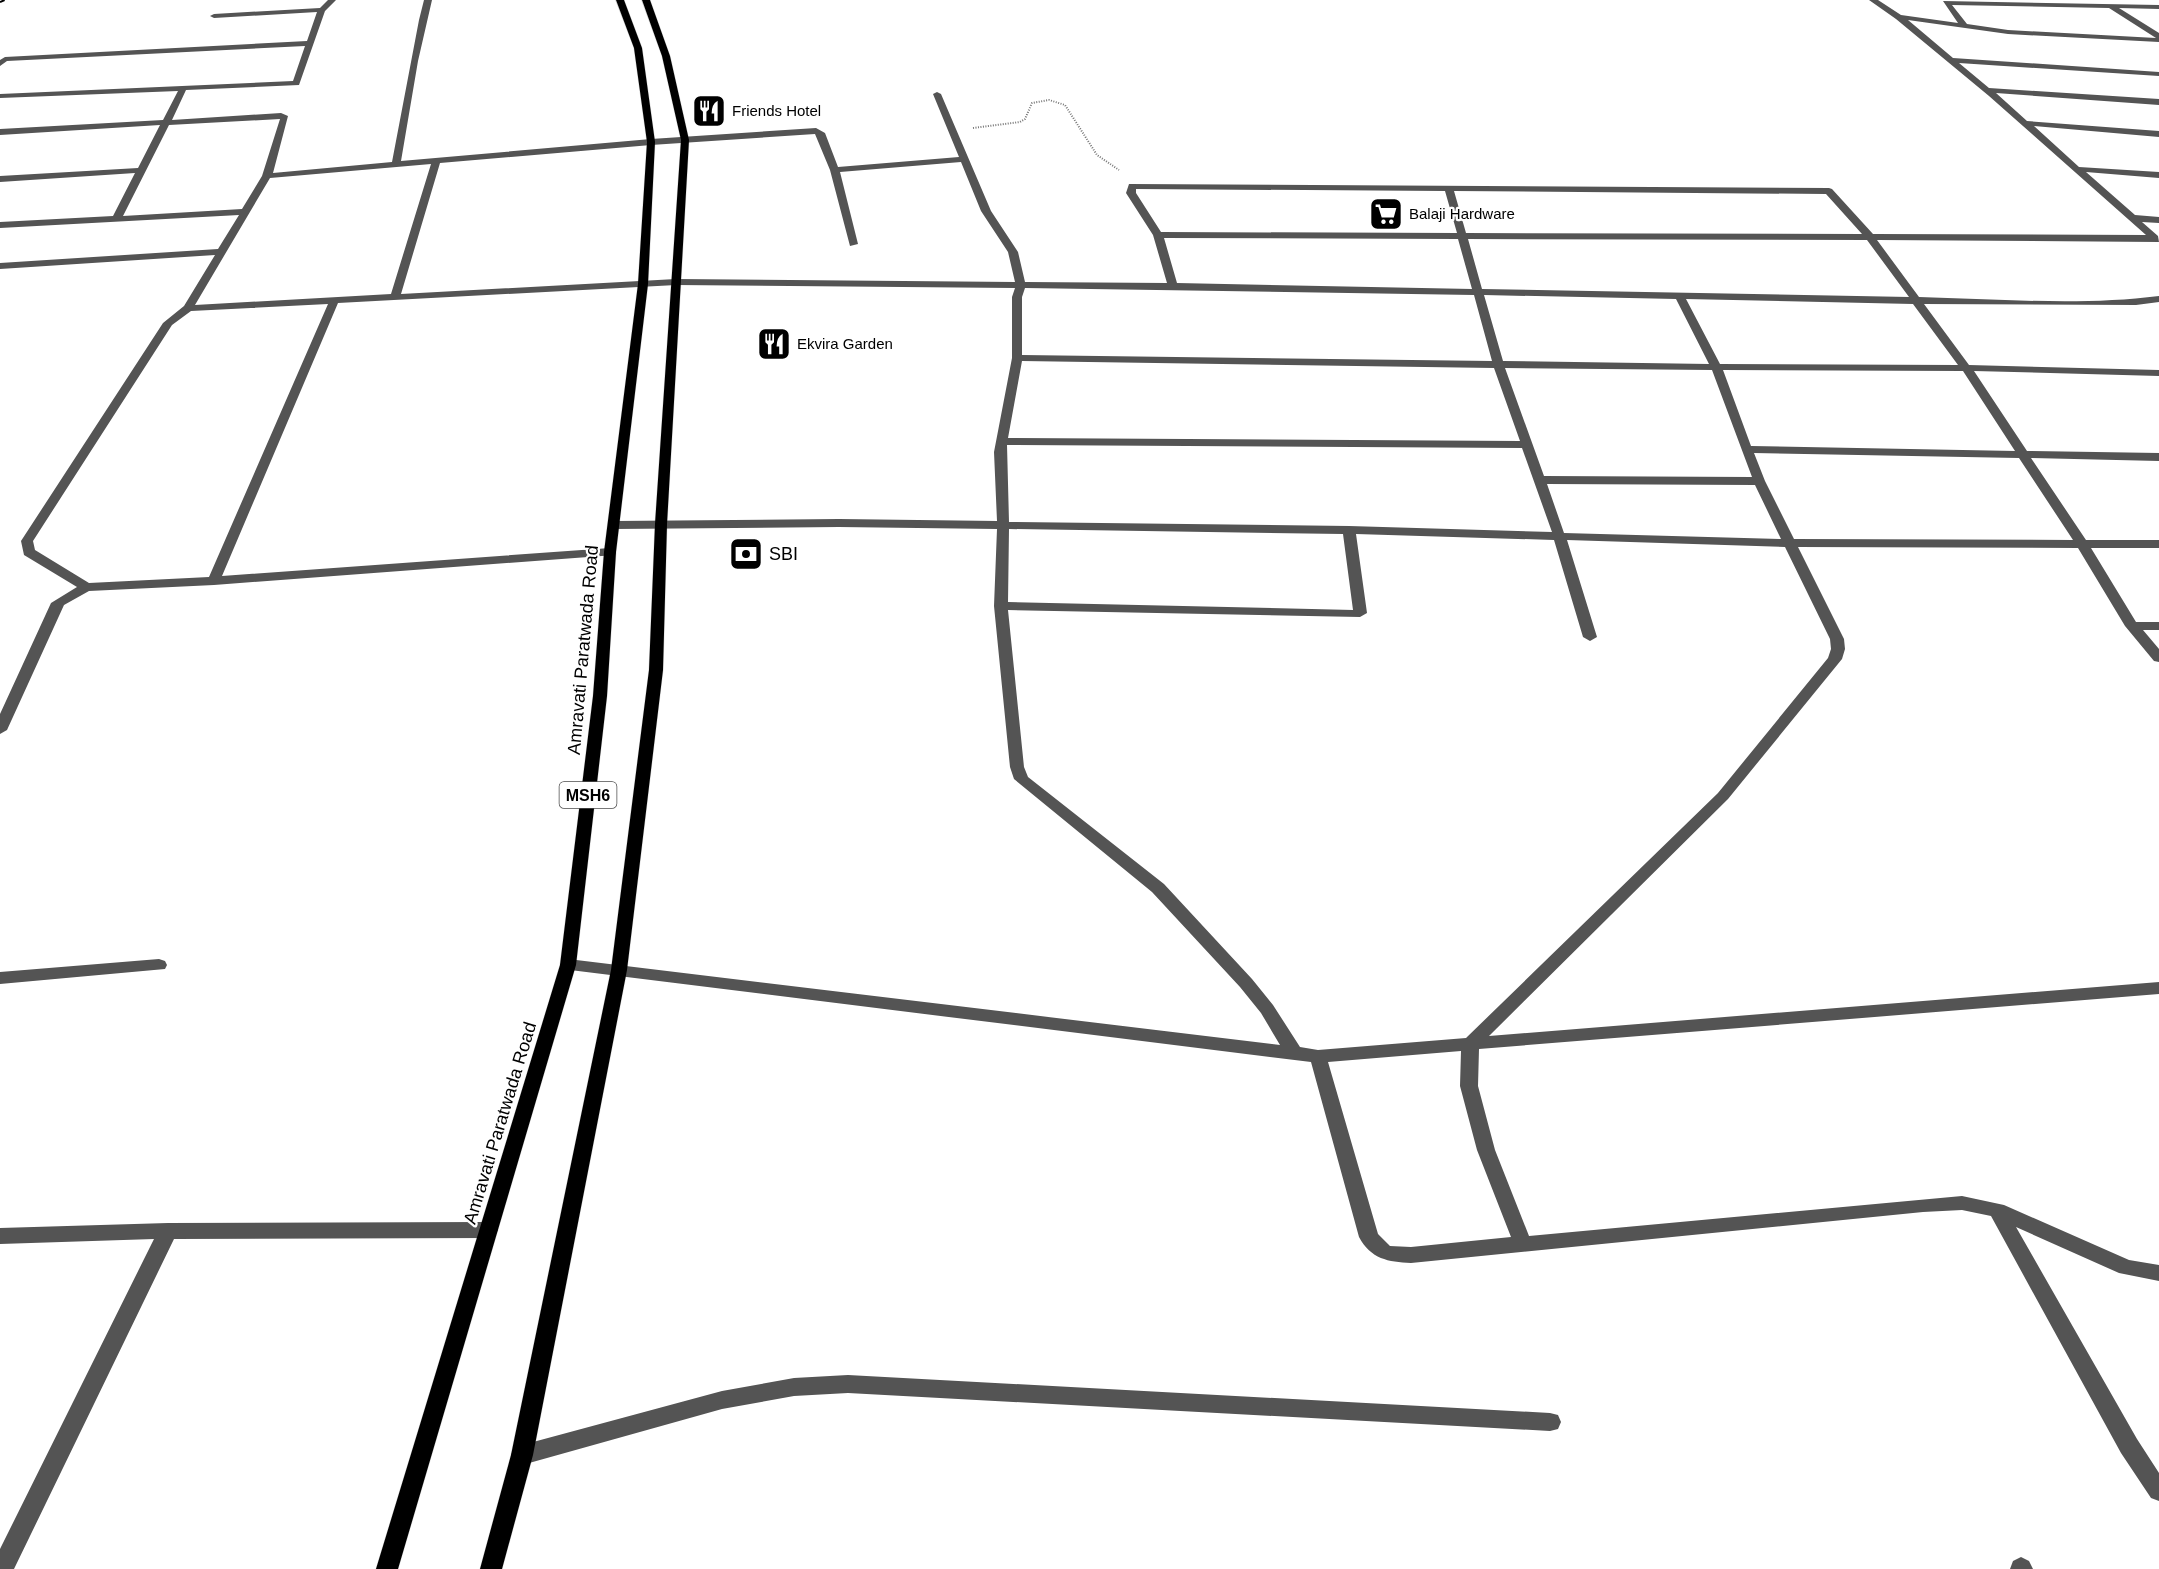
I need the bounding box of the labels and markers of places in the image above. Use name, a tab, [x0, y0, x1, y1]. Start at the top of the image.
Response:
restaurant icon: Friends Hotel	[691, 93, 727, 129]
place label: Friends Hotel	[732, 102, 821, 119]
supermarket icon: Balaji Hardware	[1368, 196, 1404, 232]
place label: Balaji Hardware	[1409, 205, 1515, 222]
restaurant icon: Ekvira Garden	[756, 326, 792, 362]
place label: Ekvira Garden	[797, 335, 893, 352]
bank icon: SBI	[728, 536, 764, 572]
place label: SBI	[769, 544, 798, 564]

